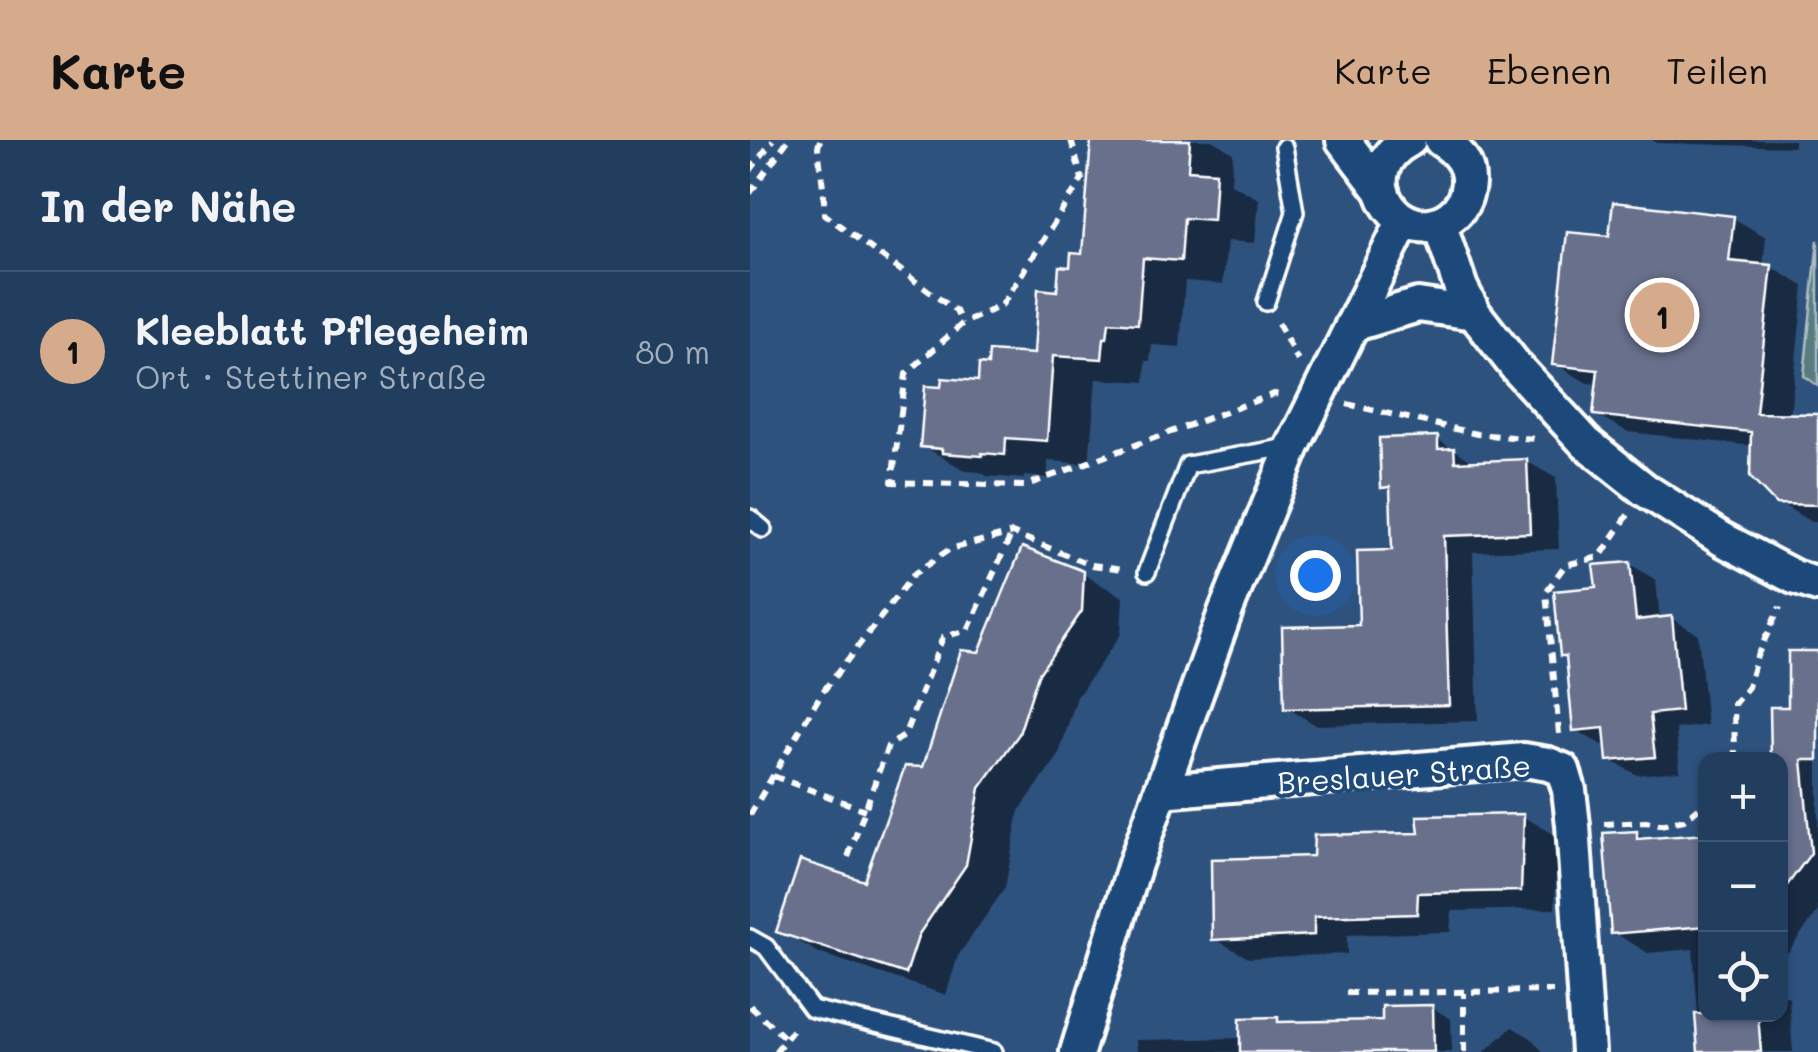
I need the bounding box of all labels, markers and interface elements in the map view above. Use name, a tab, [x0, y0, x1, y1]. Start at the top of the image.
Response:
text: Karte	[50, 39, 186, 101]
text: Karte	[1334, 47, 1432, 93]
text: Ebenen	[1487, 47, 1611, 93]
text: Teilen	[1666, 47, 1768, 93]
text: In der Nähe	[40, 178, 296, 233]
pin: 1	[1630, 278, 1694, 352]
text: Kleeblatt Pflegeheim	[135, 305, 529, 355]
text: 1	[65, 330, 80, 372]
text: 80 m	[635, 330, 710, 372]
text: Ort · Stettiner Straße	[135, 355, 487, 397]
your location	[1290, 550, 1341, 601]
street label: Breslauer Straße	[1276, 744, 1532, 802]
map controls	[1698, 752, 1788, 1022]
button: +	[1698, 752, 1788, 842]
button: −	[1698, 842, 1788, 932]
button: locate	[1698, 932, 1788, 1022]

